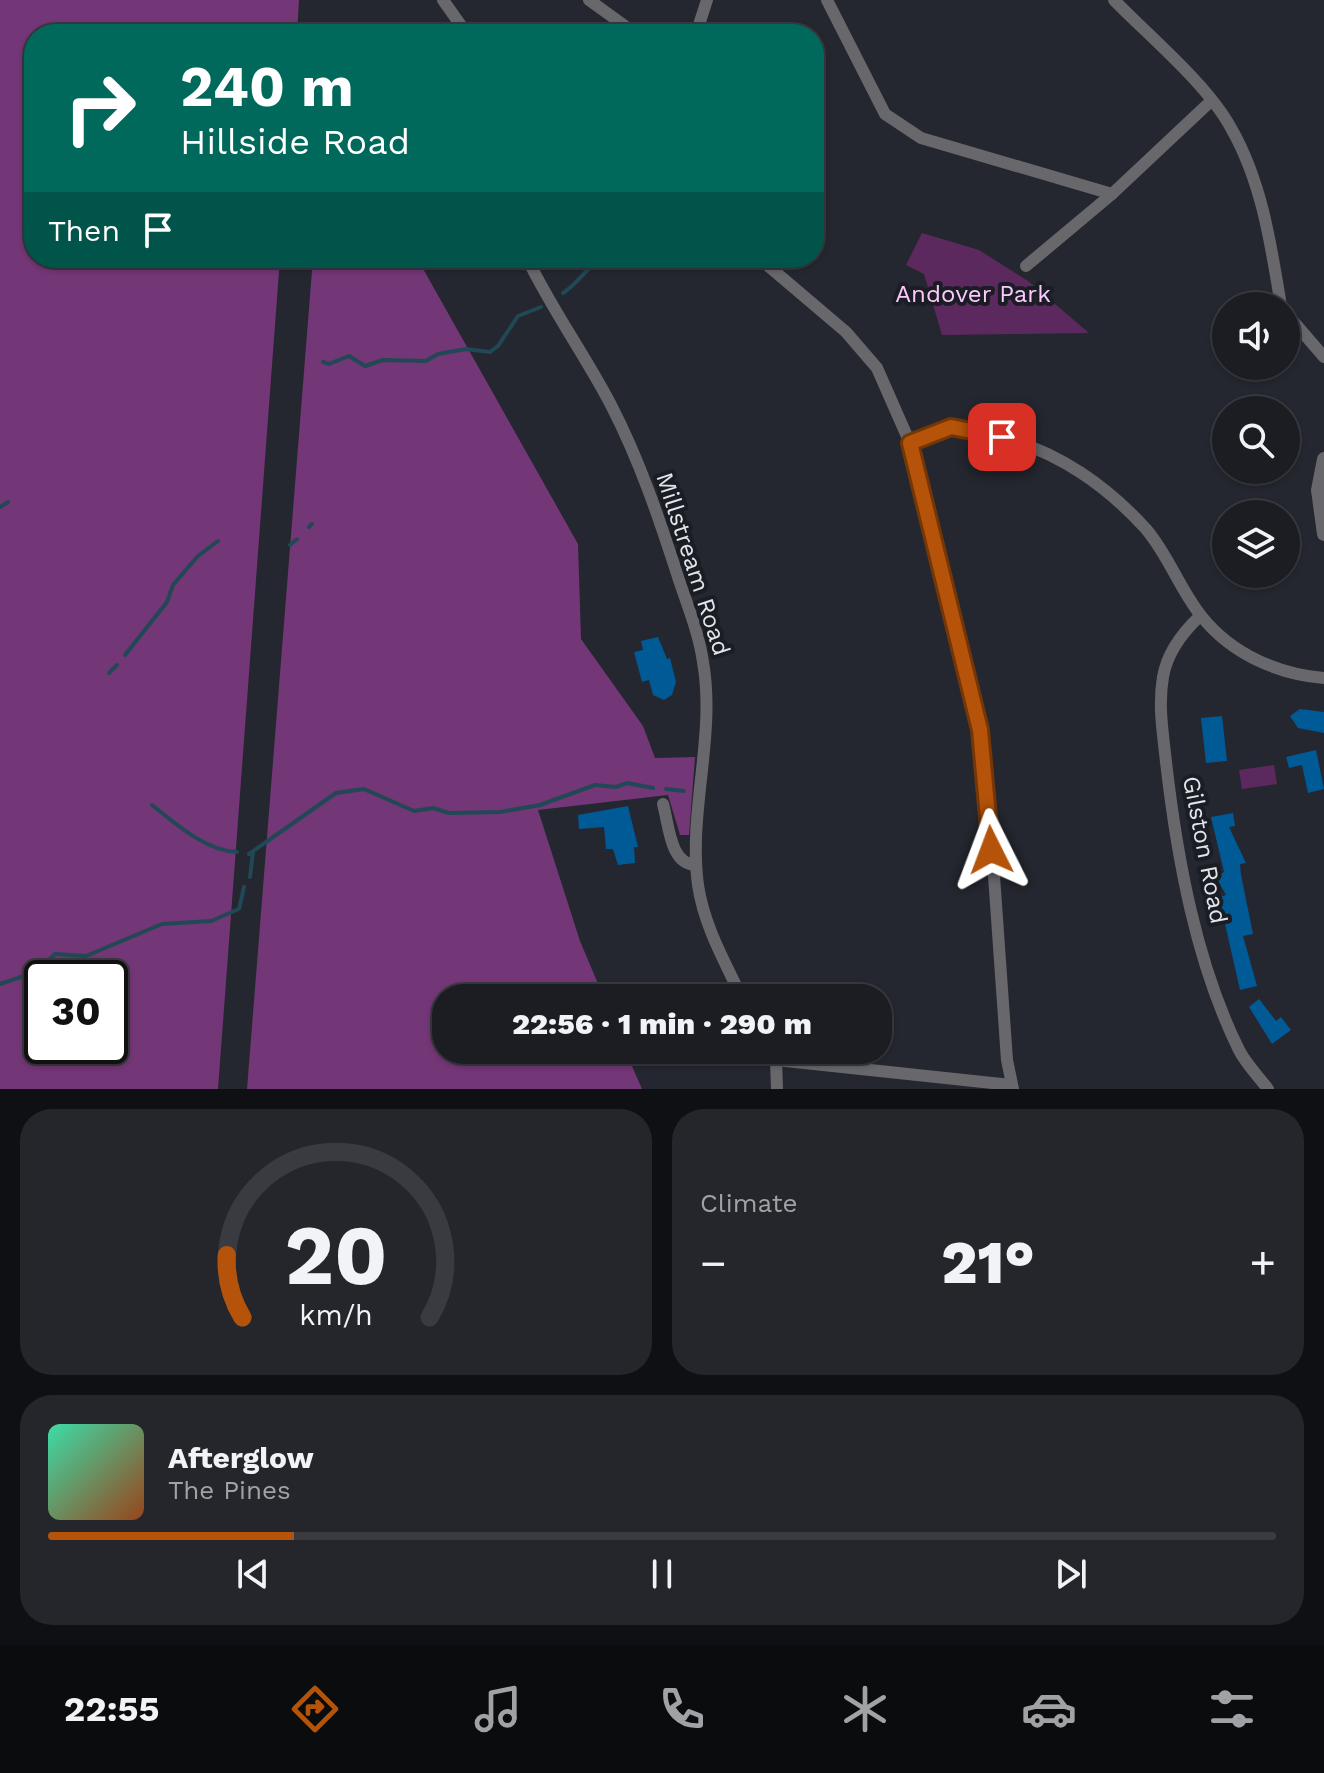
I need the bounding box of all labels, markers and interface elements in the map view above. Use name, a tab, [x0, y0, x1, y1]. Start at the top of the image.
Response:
text: 240 m	[180, 54, 354, 120]
icon: right	[48, 56, 152, 160]
text: Hillside Road	[180, 121, 410, 163]
icon: arrive	[136, 208, 180, 252]
text: Then	[48, 213, 120, 248]
park label: Andover Park	[895, 280, 1051, 308]
map controls	[1212, 292, 1300, 588]
button: sound	[1212, 292, 1300, 380]
button: search	[1212, 396, 1300, 484]
pin	[968, 403, 1036, 471]
icon: arrive	[980, 415, 1024, 459]
street label: Millstream Road	[650, 469, 736, 659]
button: layers	[1212, 500, 1300, 588]
street label: Gilston Road	[1177, 774, 1233, 926]
position arrow	[949, 808, 1033, 892]
speed limit sign: 30	[24, 960, 128, 1064]
text: 22:56 · 1 min · 290 m	[512, 1006, 812, 1041]
text: Climate	[700, 1188, 798, 1218]
text: 20	[284, 1207, 388, 1304]
text: 21°	[941, 1227, 1035, 1298]
text: −	[700, 1237, 727, 1289]
text: +	[1249, 1237, 1276, 1289]
text: km/h	[299, 1298, 373, 1332]
text: Afterglow	[168, 1440, 314, 1475]
text: The Pines	[168, 1475, 291, 1505]
icon: previous	[231, 1552, 275, 1596]
icon: pause	[640, 1552, 684, 1596]
icon: next	[1049, 1552, 1093, 1596]
icon: directions	[287, 1681, 343, 1737]
icon: music	[470, 1681, 526, 1737]
icon: phone	[654, 1681, 710, 1737]
icon: climate	[837, 1681, 893, 1737]
icon: car	[1021, 1681, 1077, 1737]
icon: filters	[1204, 1681, 1260, 1737]
text: 22:55	[64, 1688, 159, 1730]

